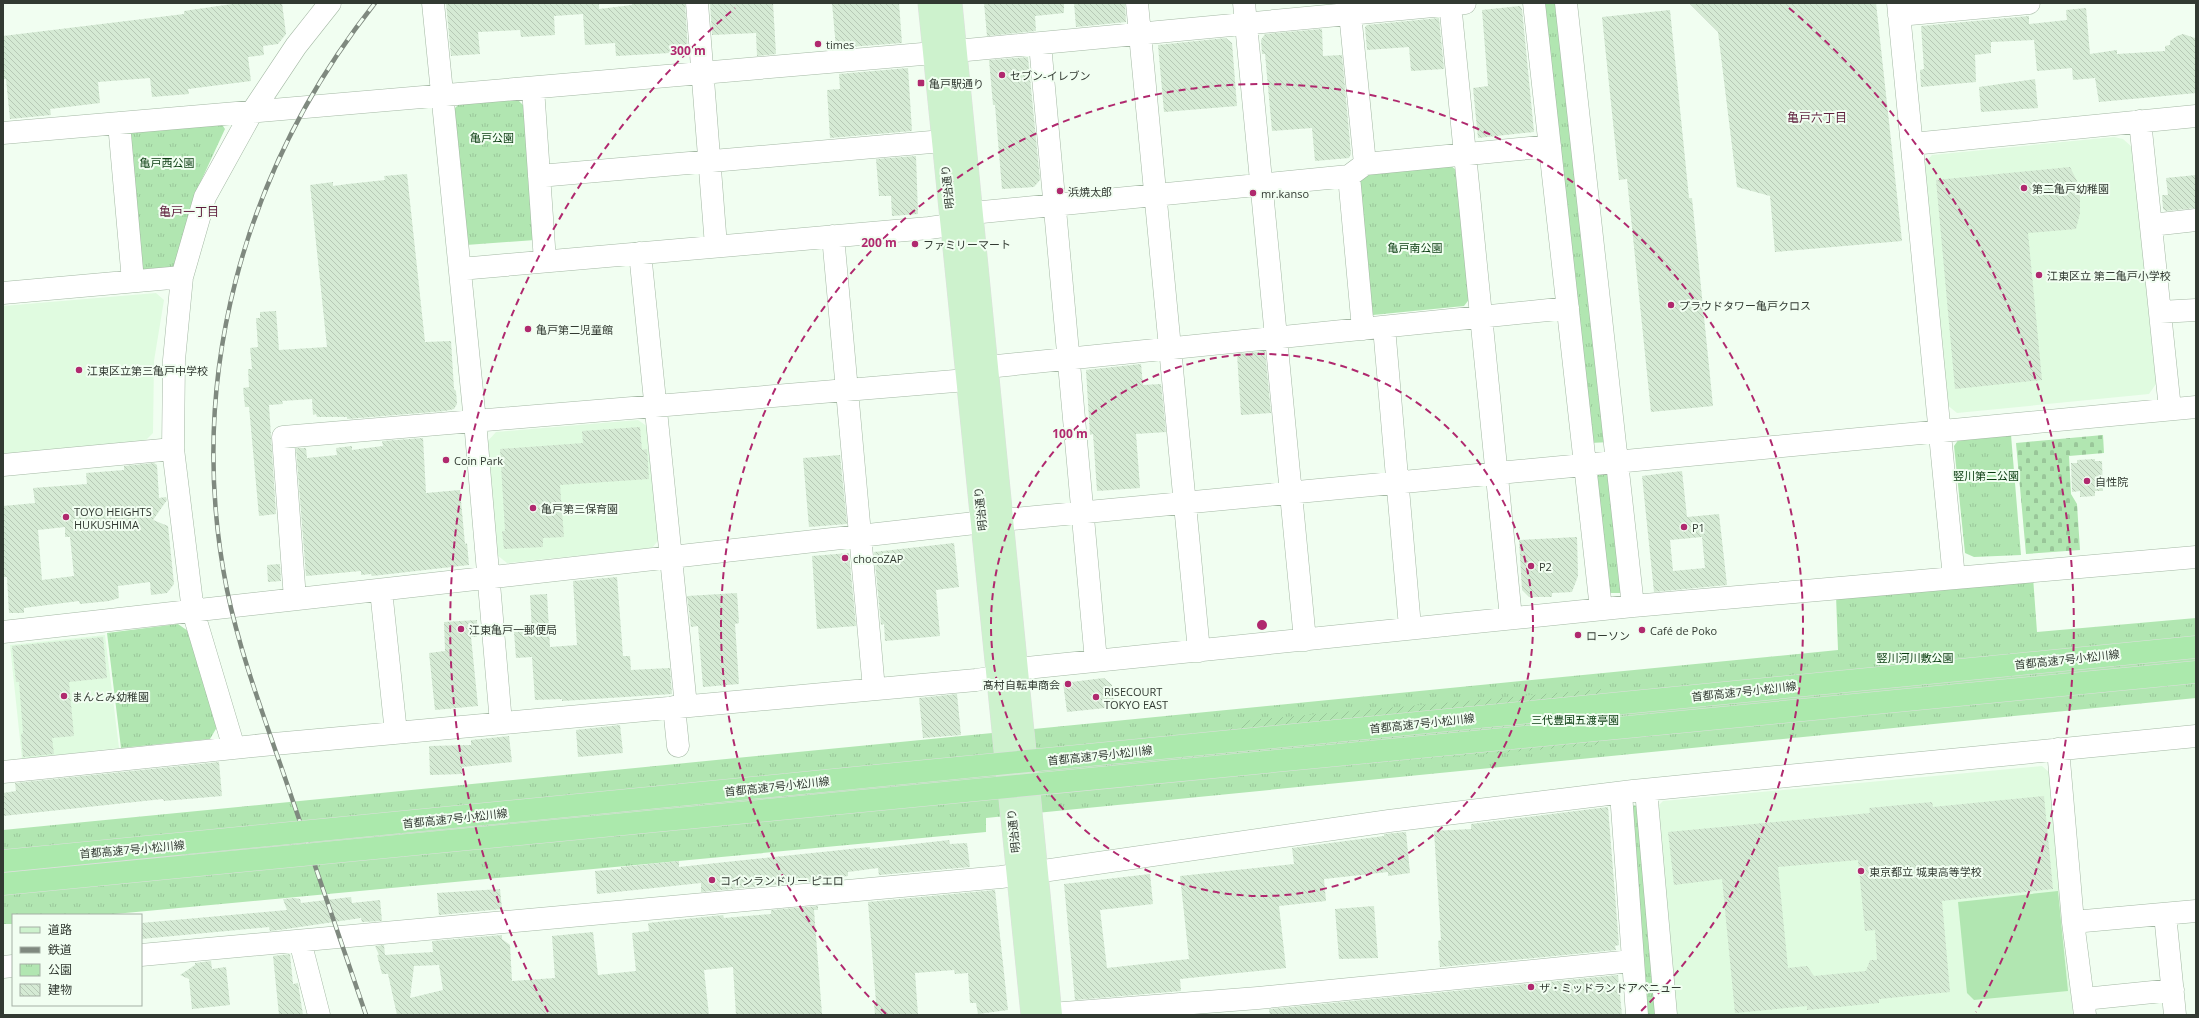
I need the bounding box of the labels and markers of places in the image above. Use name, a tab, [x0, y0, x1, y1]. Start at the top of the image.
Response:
place label: times	[826, 37, 854, 52]
marker: times	[813, 39, 823, 49]
place label: セブン-イレブン	[1010, 68, 1091, 83]
marker: セブン-イレブン	[997, 70, 1007, 80]
place label: 亀戸駅通り	[929, 76, 984, 91]
marker: 亀戸駅通り	[916, 78, 926, 88]
place label: 第二亀戸幼稚園	[2032, 181, 2109, 196]
marker: 第二亀戸幼稚園	[2019, 183, 2029, 193]
place label: 浜焼太郎	[1068, 184, 1112, 199]
marker: 浜焼太郎	[1055, 186, 1065, 196]
place label: mr.kanso	[1261, 186, 1309, 201]
marker: mr.kanso	[1248, 188, 1258, 198]
place label: ファミリーマート	[923, 237, 1011, 252]
marker: ファミリーマート	[910, 239, 920, 249]
place label: 江東区立 第二亀戸小学校	[2047, 268, 2171, 283]
marker: 江東区立 第二亀戸小学校	[2034, 270, 2044, 280]
place label: プラウドタワー亀戸クロス	[1679, 298, 1811, 313]
marker: プラウドタワー亀戸クロス	[1666, 300, 1676, 310]
place label: 亀戸第二児童館	[536, 322, 613, 337]
marker: 亀戸第二児童館	[523, 324, 533, 334]
place label: 江東区立第三亀戸中学校	[87, 363, 208, 378]
marker: 江東区立第三亀戸中学校	[74, 365, 84, 375]
place label: Coin Park	[454, 453, 503, 468]
marker: Coin Park	[441, 455, 451, 465]
place label: 自性院	[2095, 474, 2128, 489]
marker: 自性院	[2082, 476, 2092, 486]
place label: 亀戸第三保育園	[541, 501, 618, 516]
marker: 亀戸第三保育園	[528, 503, 538, 513]
place label: TOYO HEIGHTS HUKUSHIMA	[74, 504, 152, 532]
marker: TOYO HEIGHTS HUKUSHIMA	[61, 512, 71, 522]
place label: P1	[1692, 520, 1705, 535]
marker: P1	[1679, 522, 1689, 532]
place label: chocoZAP	[853, 551, 904, 566]
marker: chocoZAP	[840, 553, 850, 563]
place label: P2	[1539, 559, 1552, 574]
marker: P2	[1526, 561, 1536, 571]
centre of rings	[1255, 618, 1269, 632]
place label: 江東亀戸一郵便局	[469, 622, 557, 637]
place label: Café de Poko	[1650, 623, 1718, 638]
marker: 江東亀戸一郵便局	[456, 624, 466, 634]
marker: Café de Poko	[1637, 625, 1647, 635]
place label: ローソン	[1586, 628, 1630, 643]
marker: ローソン	[1573, 630, 1583, 640]
place label: 髙村自転車商会	[983, 677, 1060, 692]
marker: 髙村自転車商会	[1063, 679, 1073, 689]
place label: RISECOURT TOKYO EAST	[1104, 684, 1168, 712]
place label: まんとみ幼稚園	[72, 689, 149, 704]
marker: まんとみ幼稚園	[59, 691, 69, 701]
marker: RISECOURT TOKYO EAST	[1091, 692, 1101, 702]
place label: 東京都立 城東高等学校	[1869, 864, 1982, 879]
marker: 東京都立 城東高等学校	[1856, 866, 1866, 876]
place label: コインランドリー ピエロ	[720, 873, 844, 888]
marker: コインランドリー ピエロ	[707, 875, 717, 885]
place label: ザ・ミッドランドアベニュー	[1539, 980, 1682, 995]
marker: ザ・ミッドランドアベニュー	[1526, 982, 1536, 992]

